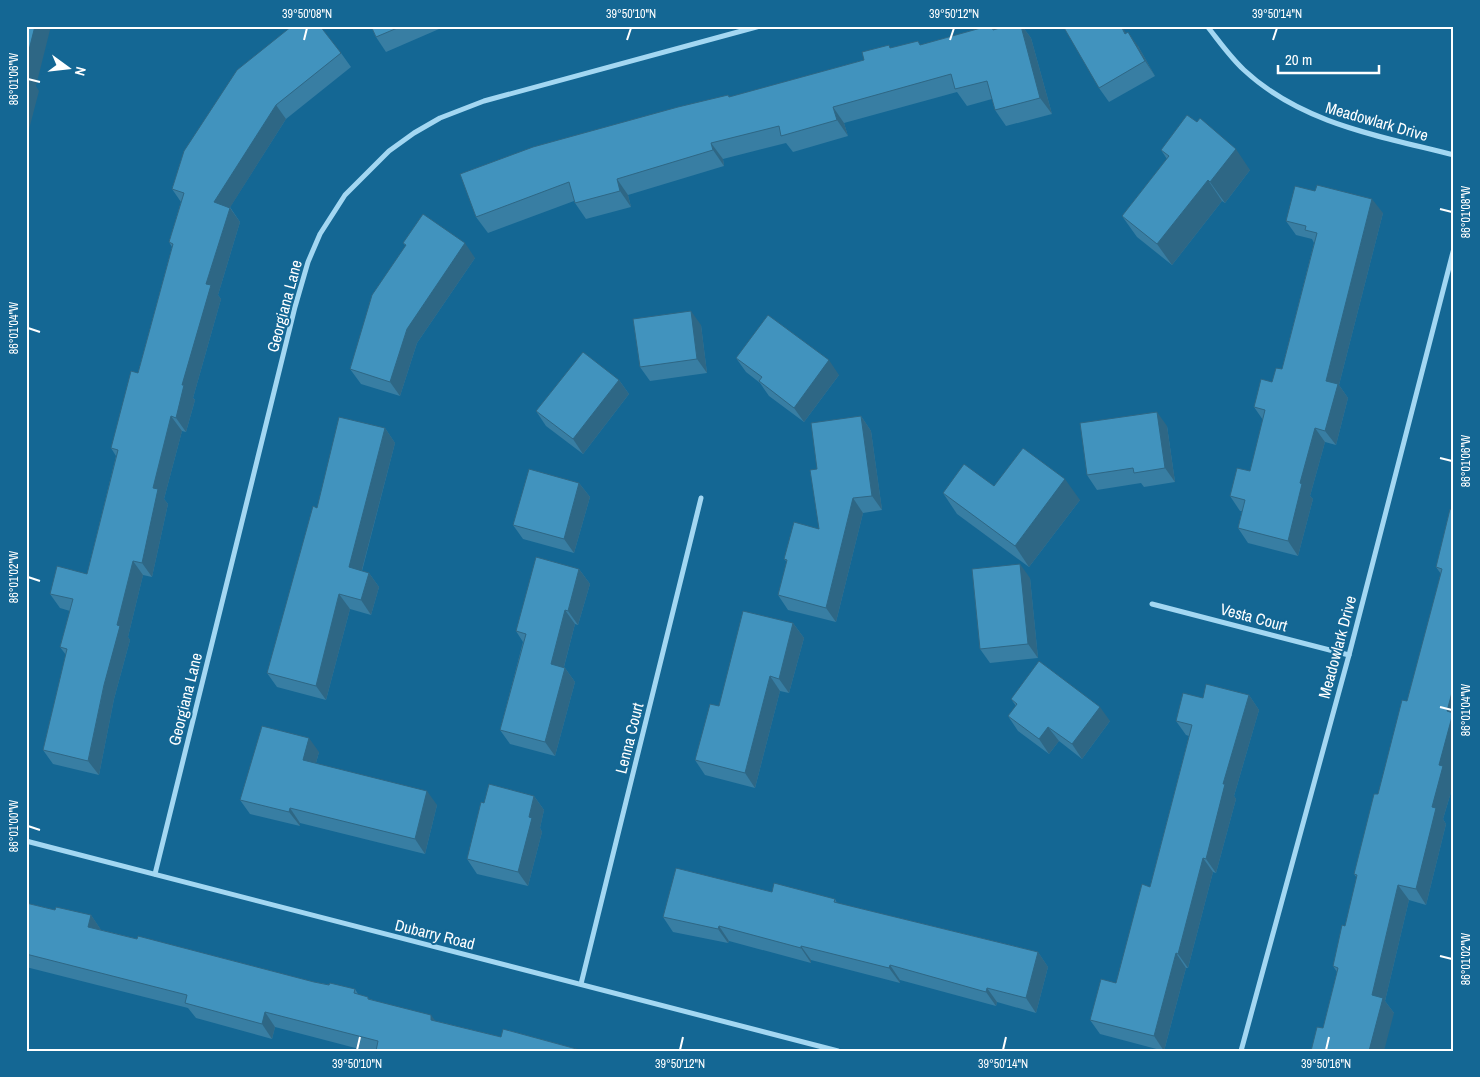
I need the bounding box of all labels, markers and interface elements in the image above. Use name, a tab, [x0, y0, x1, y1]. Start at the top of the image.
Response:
text: 39°50'08"N	[282, 6, 332, 22]
text: 39°50'10"N	[606, 6, 656, 22]
text: 39°50'12"N	[929, 6, 979, 22]
text: 39°50'14"N	[1252, 6, 1302, 22]
north arrow	[42, 42, 92, 92]
scale bar	[1278, 42, 1379, 74]
text: 20 m	[1285, 49, 1312, 70]
text: 86°01'06"W	[6, 52, 22, 105]
text: N	[71, 65, 90, 78]
street label: Meadowlark Drive	[1323, 96, 1431, 146]
text: 86°01'08"W	[1458, 185, 1474, 238]
street label: Georgiana Lane	[261, 257, 307, 355]
text: 86°01'04"W	[6, 301, 22, 354]
text: 86°01'06"W	[1458, 434, 1474, 487]
text: 86°01'02"W	[6, 550, 22, 603]
street label: Meadowlark Drive	[1313, 593, 1361, 701]
street label: Vesta Court	[1218, 598, 1290, 637]
street label: Georgiana Lane	[163, 650, 207, 748]
text: 86°01'04"W	[1458, 683, 1474, 736]
street label: Lenna Court	[610, 700, 648, 776]
text: 86°01'00"W	[6, 799, 22, 852]
street label: Dubarry Road	[393, 913, 477, 955]
text: 86°01'02"W	[1458, 932, 1474, 985]
text: 39°50'10"N	[332, 1056, 382, 1072]
text: 39°50'12"N	[655, 1056, 705, 1072]
text: 39°50'14"N	[978, 1056, 1028, 1072]
text: 39°50'16"N	[1301, 1056, 1351, 1072]

